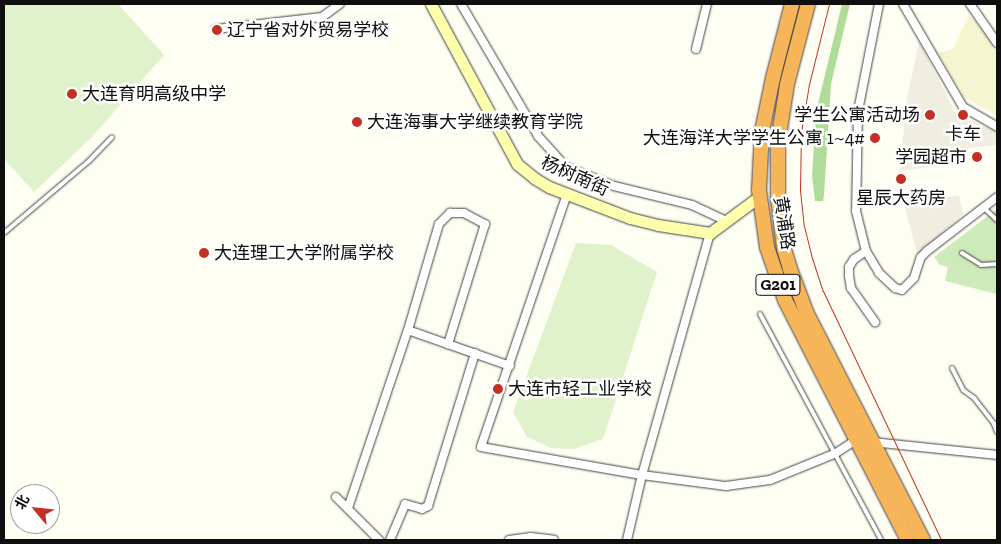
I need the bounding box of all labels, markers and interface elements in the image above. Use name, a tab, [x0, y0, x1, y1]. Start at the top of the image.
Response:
place label: 辽宁省对外贸易学校	[227, 19, 389, 41]
marker: 辽宁省对外贸易学校	[211, 24, 223, 36]
place label: 大连育明高级中学	[82, 83, 226, 105]
marker: 大连育明高级中学	[66, 88, 78, 100]
place label: 学生公寓活动场	[794, 104, 920, 126]
marker: 学生公寓活动场	[924, 109, 936, 121]
marker: 卡车	[957, 109, 969, 121]
place label: 大连海事大学继续教育学院	[367, 111, 583, 133]
marker: 大连海事大学继续教育学院	[351, 116, 363, 128]
place label: 卡车	[945, 123, 981, 145]
place label: 大连海洋大学学生公寓 1~4#	[643, 127, 865, 149]
marker: 大连海洋大学学生公寓 1~4#	[869, 132, 881, 144]
place label: 学园超市	[895, 146, 967, 168]
street label: 杨树南街	[538, 151, 612, 201]
marker: 学园超市	[971, 151, 983, 163]
marker: 星辰大药房	[895, 173, 907, 185]
place label: 星辰大药房	[856, 187, 946, 209]
street label: 黄浦路	[769, 195, 799, 251]
place label: 大连理工大学附属学校	[214, 242, 394, 264]
marker: 大连理工大学附属学校	[198, 247, 210, 259]
road number: G201	[754, 272, 802, 298]
place label: 大连市轻工业学校	[508, 378, 652, 400]
marker: 大连市轻工业学校	[492, 383, 504, 395]
north arrow	[10, 484, 60, 534]
text: 北	[11, 492, 33, 512]

